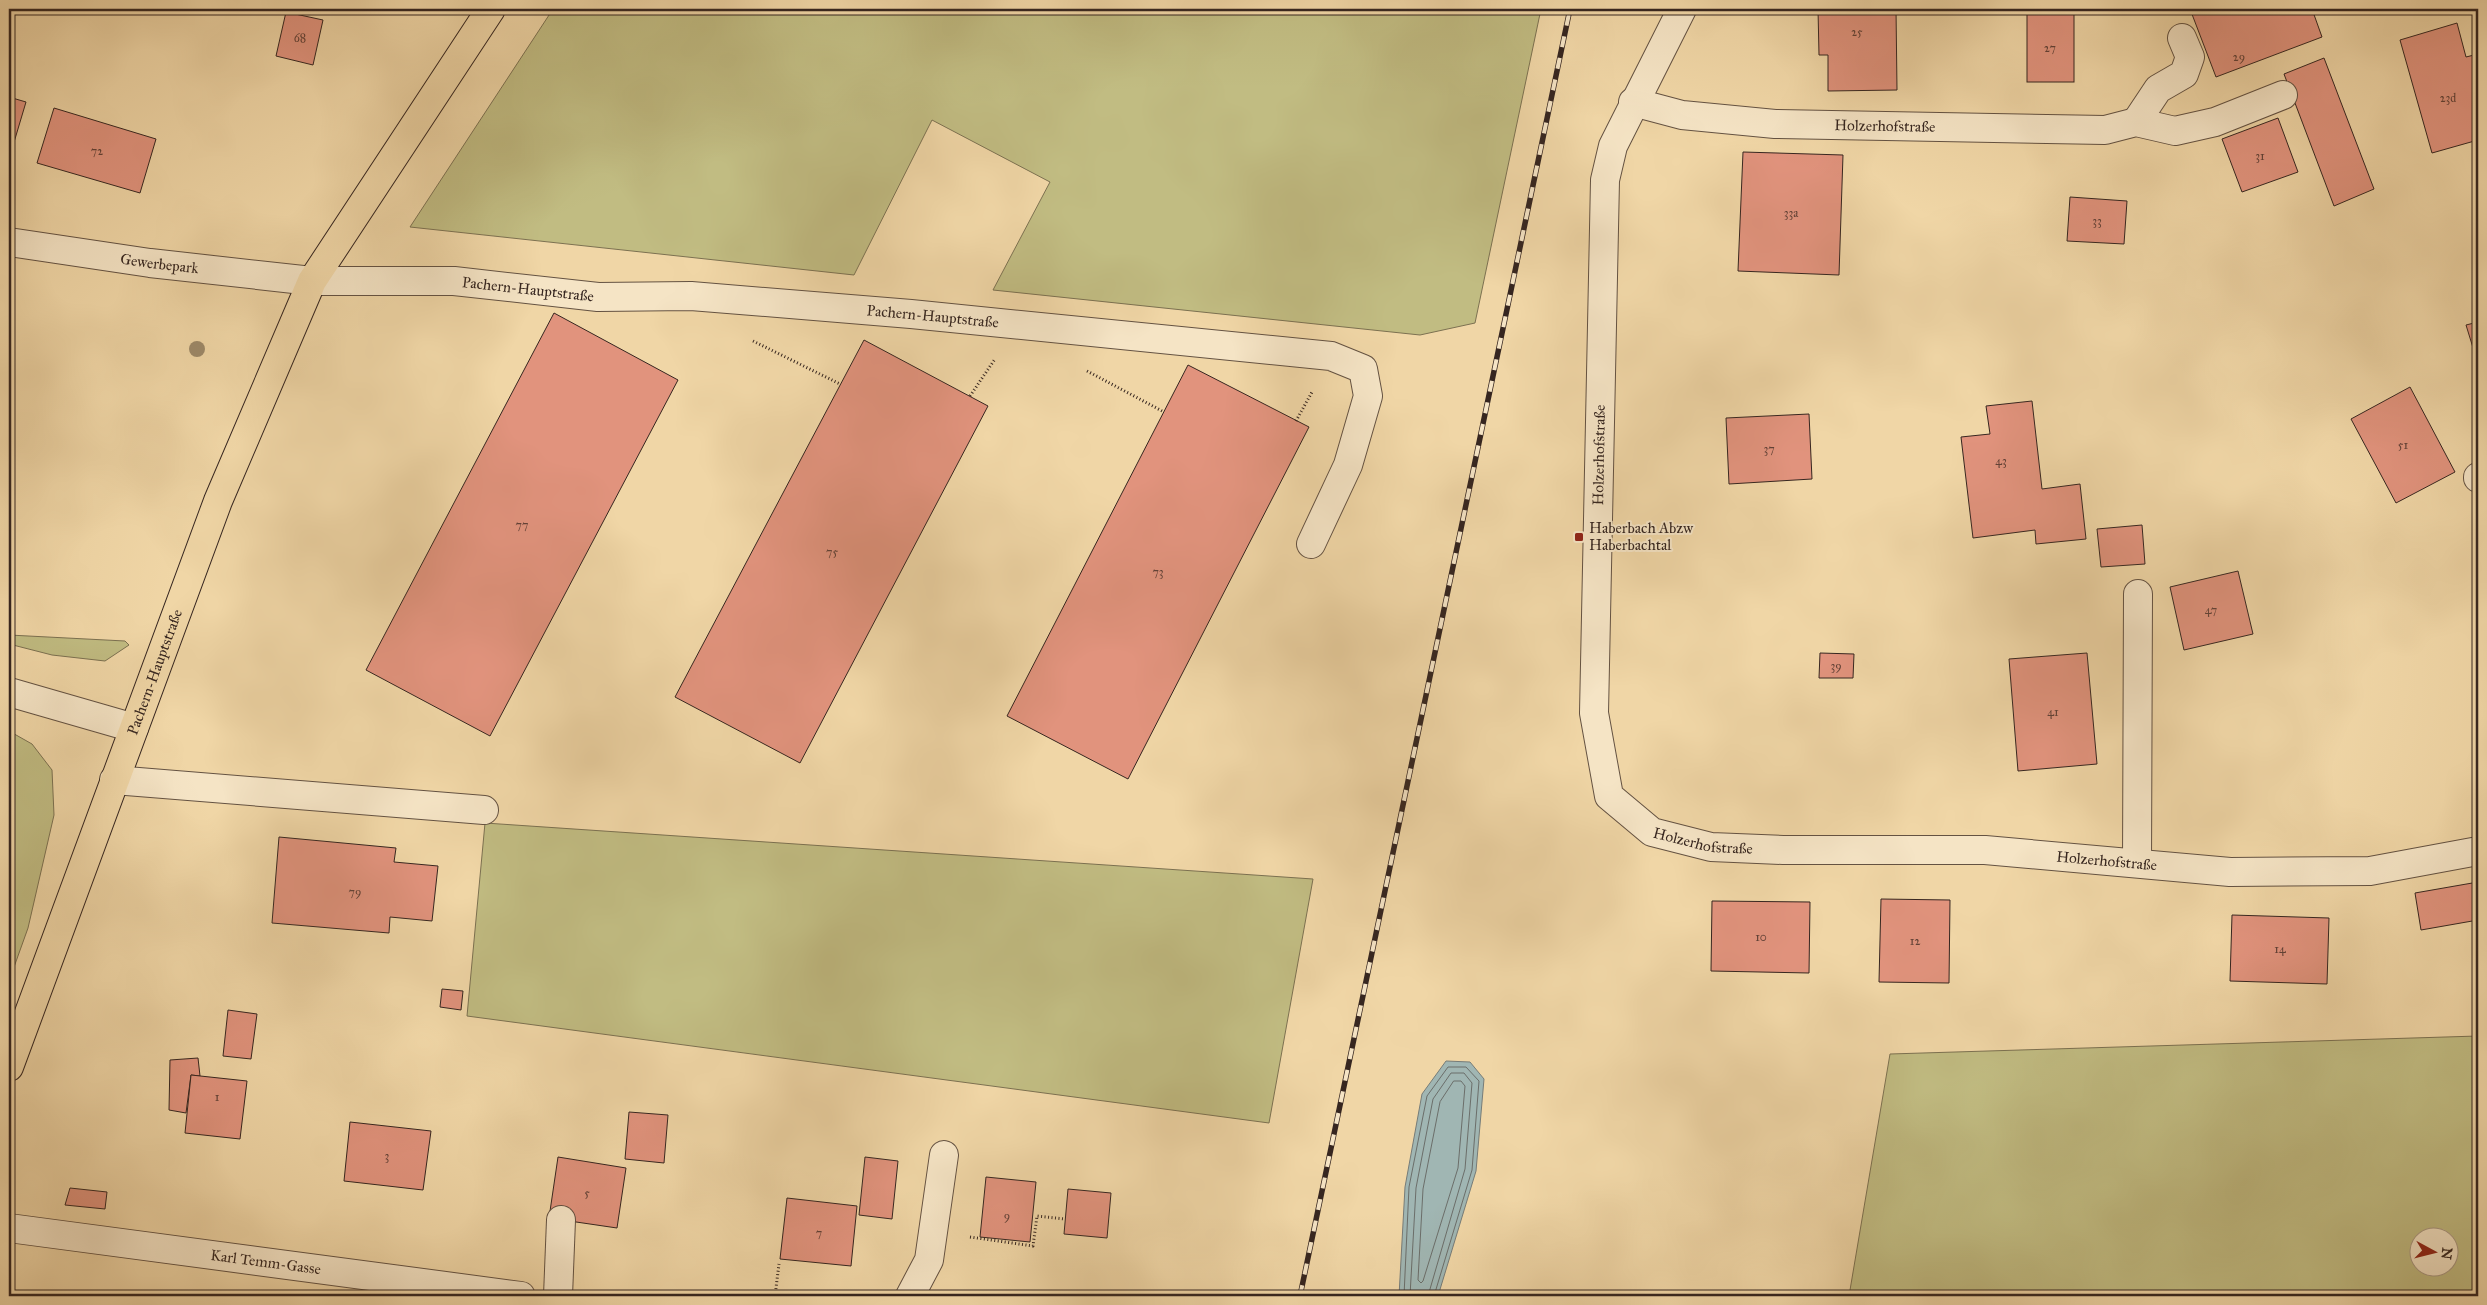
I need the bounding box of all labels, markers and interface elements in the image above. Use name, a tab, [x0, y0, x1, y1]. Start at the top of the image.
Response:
house number: 25	[1851, 25, 1863, 39]
house number: 68	[294, 31, 306, 45]
house number: 27	[2044, 41, 2056, 55]
house number: 29	[2233, 50, 2245, 64]
house number: 23d	[2440, 91, 2456, 105]
street label: Holzerhofstraße	[1834, 116, 1935, 136]
house number: 72	[91, 144, 103, 158]
house number: 31	[2255, 149, 2265, 163]
house number: 33a	[1784, 206, 1799, 220]
house number: 33	[2092, 214, 2102, 228]
street label: Gewerbepark	[119, 250, 200, 277]
street label: Pachern-Hauptstraße	[461, 273, 595, 305]
street label: Pachern-Hauptstraße	[866, 301, 999, 332]
street label: Holzerhofstraße	[1589, 404, 1609, 506]
house number: 51	[2398, 438, 2408, 452]
house number: 37	[1763, 442, 1775, 456]
house number: 43	[1995, 454, 2007, 468]
house number: 77	[516, 518, 528, 532]
place label: Haberbach Abzw Haberbachtal	[1589, 519, 1693, 554]
marker: Haberbach Abzw Haberbachtal	[1573, 531, 1585, 543]
house number: 75	[826, 545, 838, 559]
house number: 73	[1152, 565, 1164, 579]
house number: 47	[2205, 603, 2217, 617]
street label: Pachern-Hauptstraße	[123, 607, 186, 737]
house number: 39	[1830, 659, 1842, 673]
house number: 41	[2047, 705, 2059, 719]
street label: Holzerhofstraße	[1651, 824, 1753, 858]
street label: Holzerhofstraße	[2056, 847, 2158, 874]
house number: 79	[349, 885, 361, 899]
house number: 10	[1755, 930, 1767, 944]
house number: 12	[1910, 934, 1920, 948]
house number: 14	[2274, 942, 2286, 956]
house number: 1	[215, 1090, 220, 1104]
house number: 3	[385, 1149, 390, 1163]
house number: 5	[584, 1186, 590, 1200]
house number: 9	[1004, 1209, 1010, 1223]
house number: 7	[816, 1226, 822, 1240]
north arrow	[2410, 1228, 2460, 1278]
street label: Karl Temm-Gasse	[209, 1246, 322, 1278]
text: N	[2437, 1247, 2456, 1261]

